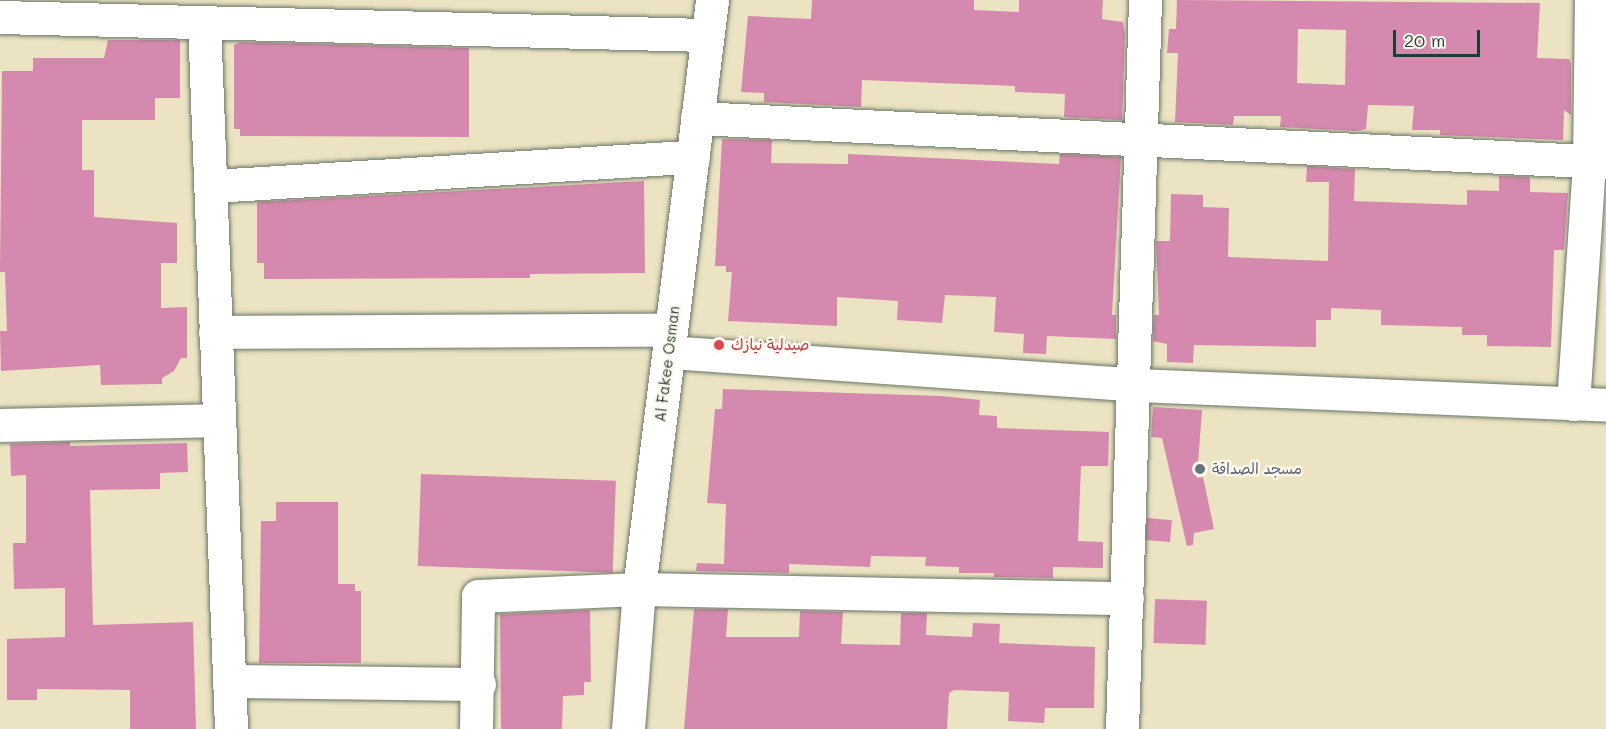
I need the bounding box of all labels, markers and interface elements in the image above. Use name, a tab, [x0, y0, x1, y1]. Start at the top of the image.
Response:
scale bar	[1396, 18, 1483, 56]
text: 20 m	[1404, 28, 1445, 52]
street label: Al Fakee Osman	[651, 305, 683, 423]
place label: صيدلية نيازك	[731, 336, 809, 354]
marker: صيدلية نيازك	[712, 338, 726, 352]
place label: مسجد الصداقة	[1212, 460, 1302, 478]
marker: مسجد الصداقة	[1193, 462, 1207, 476]

